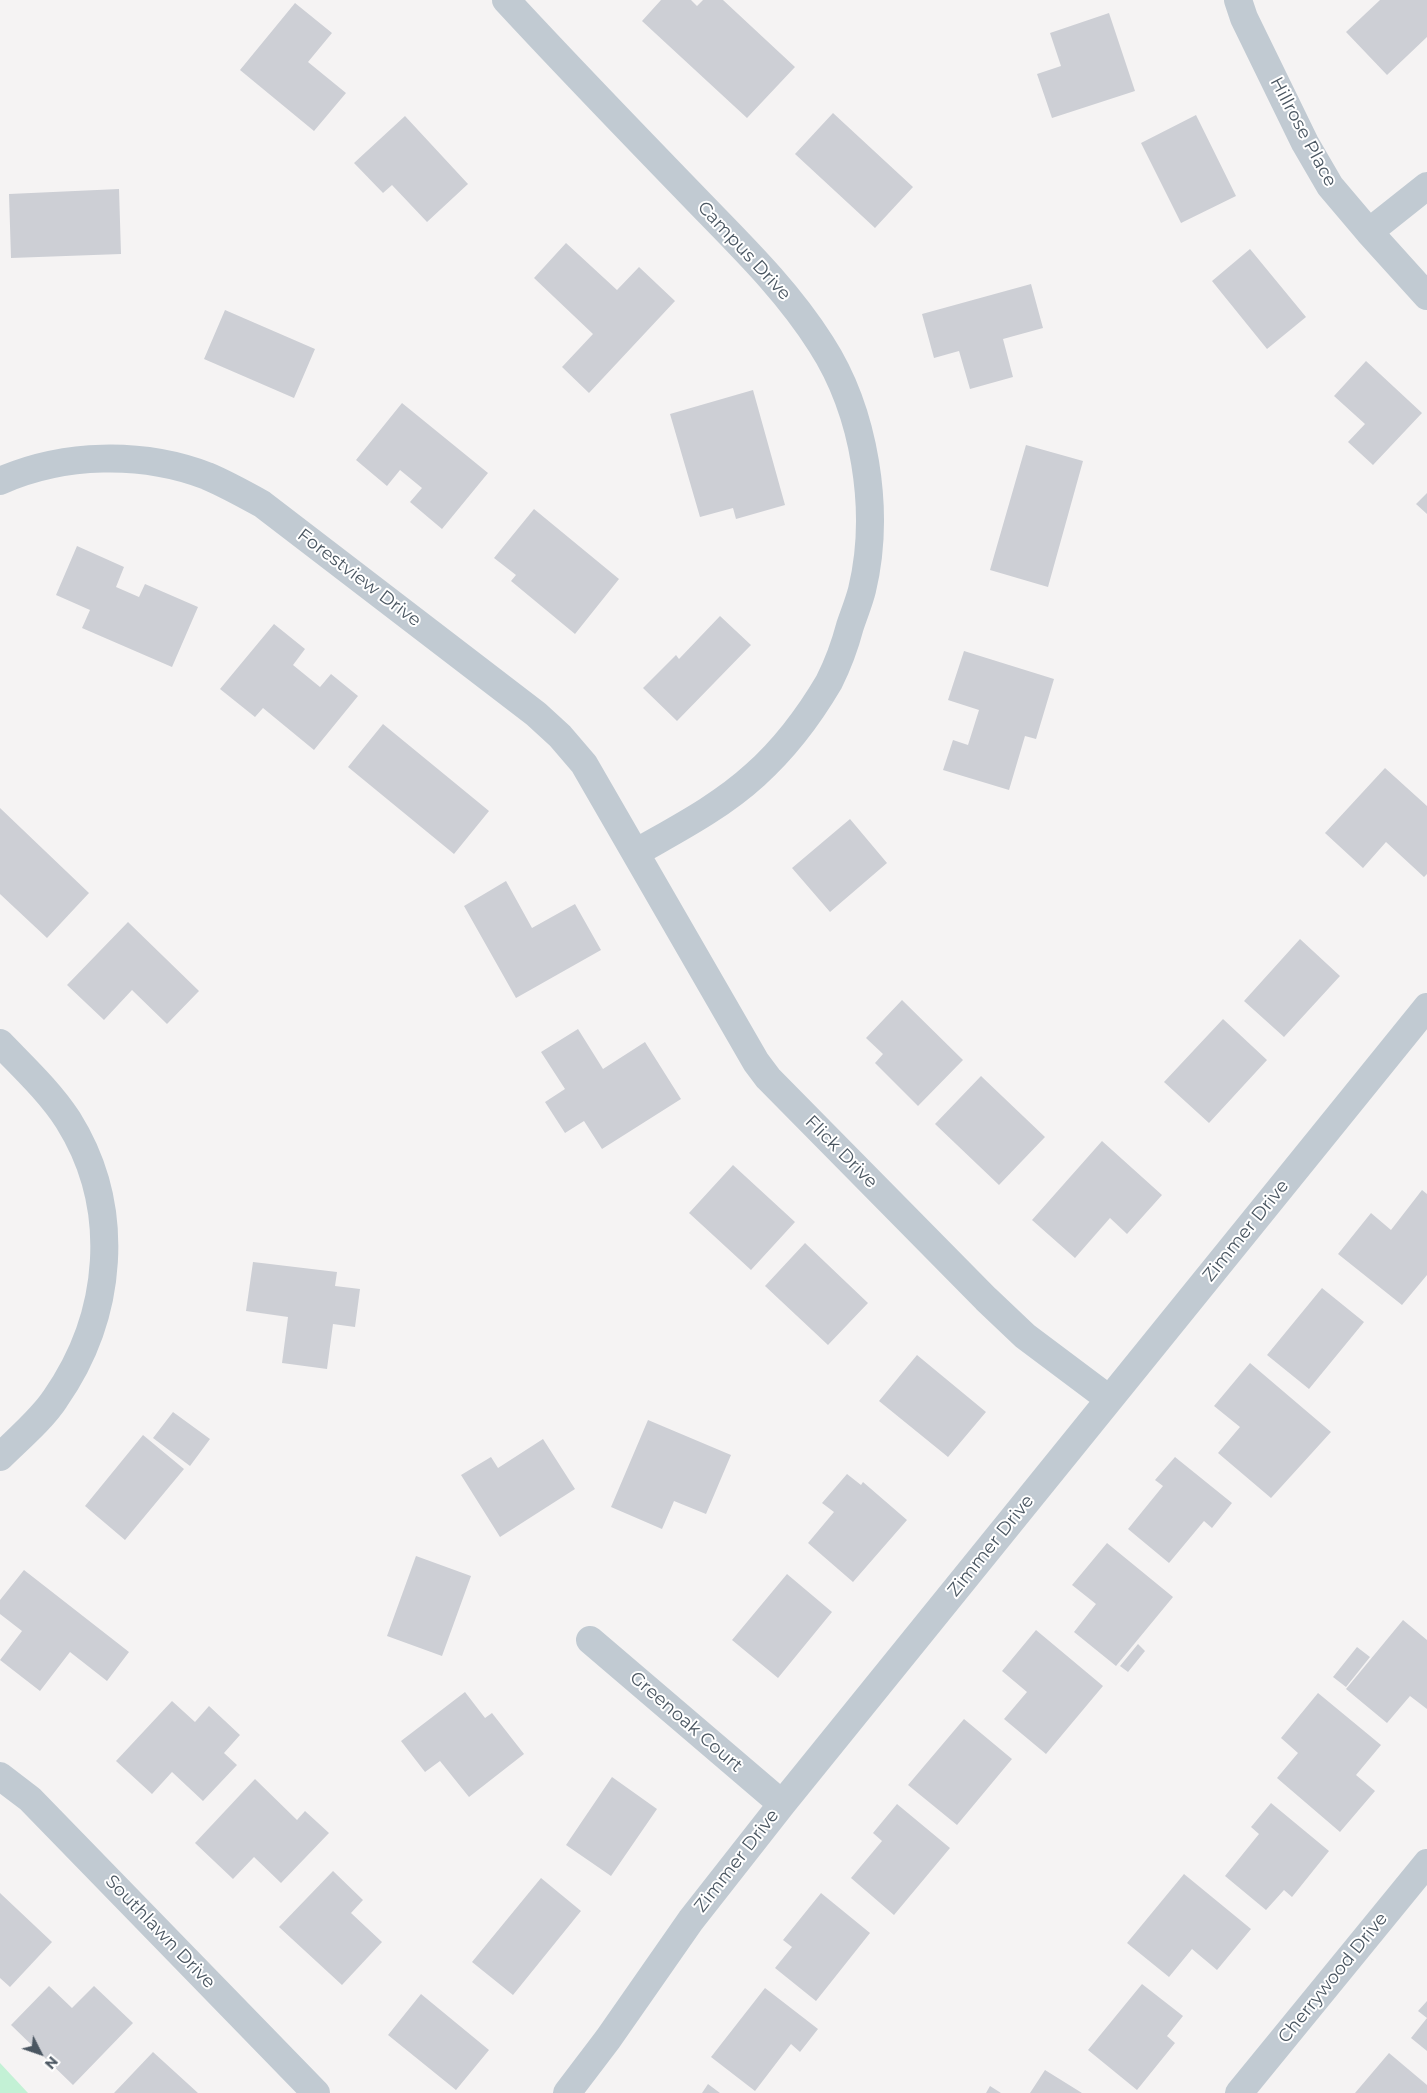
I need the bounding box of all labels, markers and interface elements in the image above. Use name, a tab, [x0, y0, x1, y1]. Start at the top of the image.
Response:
street label: Hillrose Place	[1265, 73, 1341, 191]
street label: Campus Drive	[693, 197, 795, 305]
street label: Forestview Drive	[293, 525, 425, 631]
street label: Flick Drive	[800, 1111, 882, 1193]
street label: Zimmer Drive	[1198, 1176, 1294, 1286]
street label: Zimmer Drive	[943, 1491, 1039, 1601]
street label: Greenoak Court	[625, 1667, 747, 1777]
street label: Zimmer Drive	[690, 1805, 784, 1917]
street label: Southlawn Drive	[100, 1871, 220, 1993]
street label: Cherrywood Drive	[1274, 1908, 1392, 2048]
north arrow	[15, 2028, 65, 2078]
text: N	[41, 2053, 62, 2073]

